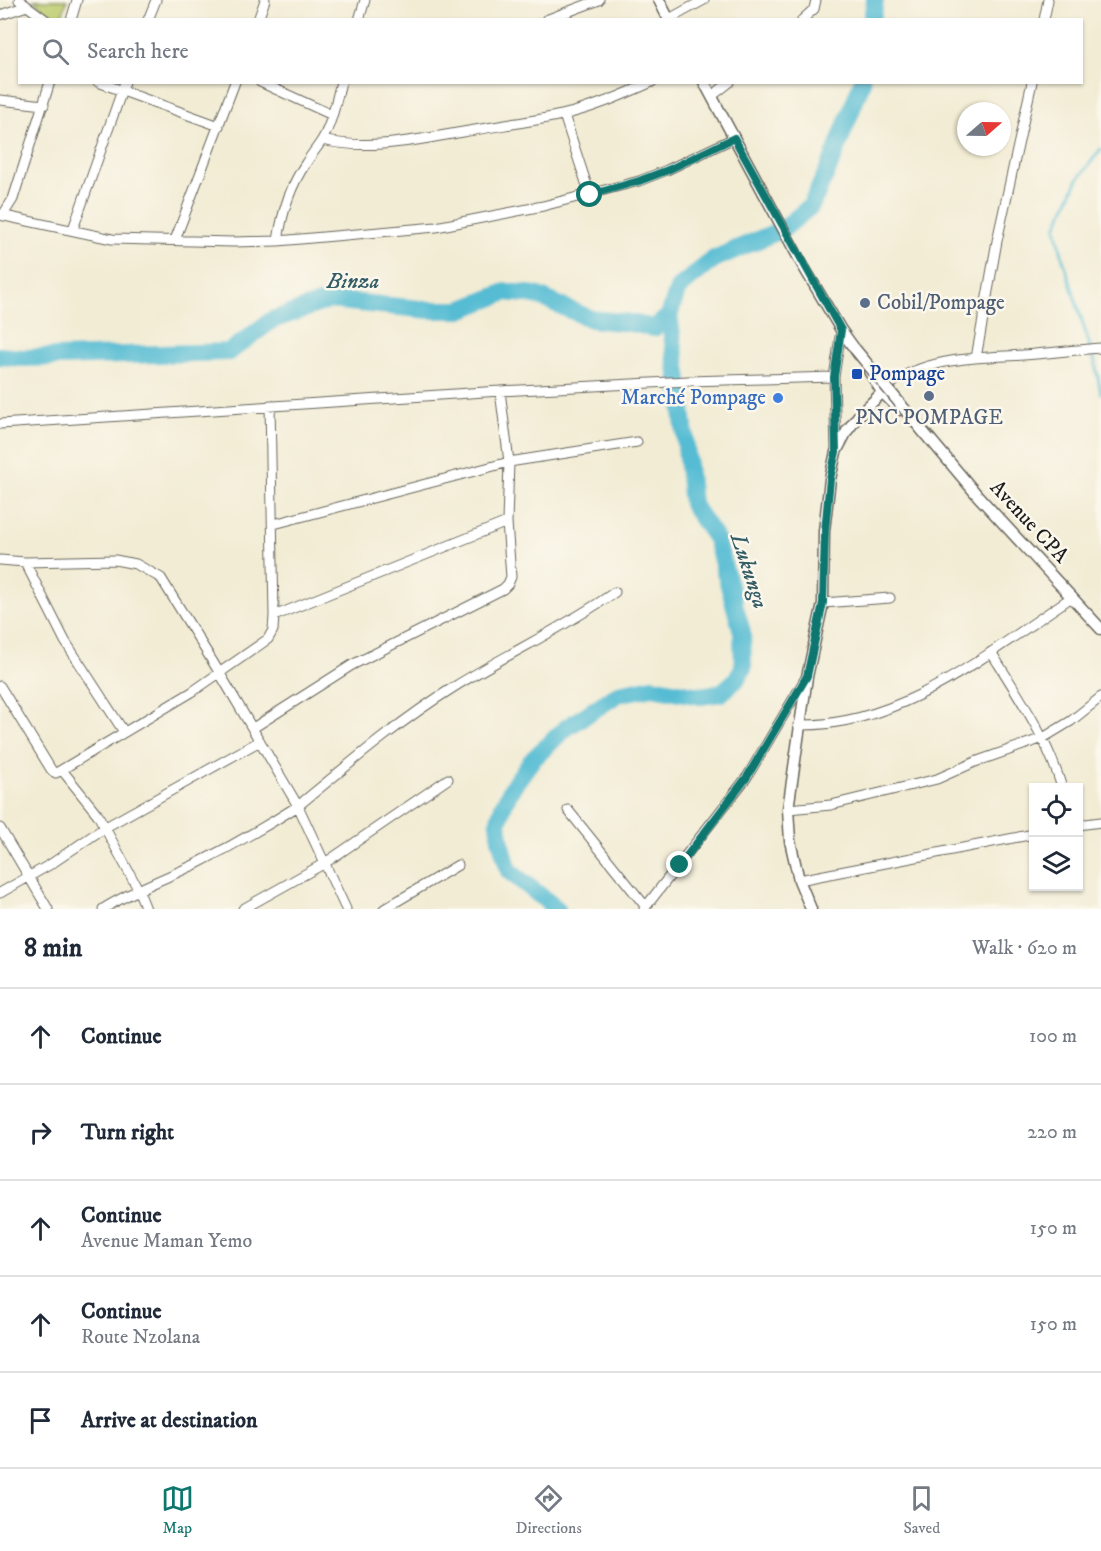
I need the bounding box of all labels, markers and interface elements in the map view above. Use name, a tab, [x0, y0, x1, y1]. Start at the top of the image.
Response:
search box	[18, 18, 1083, 84]
icon: search	[39, 35, 72, 68]
text: Search here	[87, 38, 189, 65]
north arrow	[957, 102, 1011, 156]
route start	[576, 181, 602, 207]
water label: Binza	[326, 268, 379, 295]
place label: Cobil/Pompage	[877, 290, 1005, 316]
marker: Cobil/Pompage	[858, 296, 872, 310]
place label: Pompage	[869, 361, 945, 387]
marker: Pompage	[850, 367, 864, 381]
place label: Marché Pompage	[621, 385, 766, 411]
marker: PNC POMPAGE	[922, 389, 936, 403]
marker: Marché Pompage	[771, 391, 785, 405]
place label: PNC POMPAGE	[855, 405, 1003, 431]
street label: Avenue CPA	[984, 475, 1074, 569]
water label: Lukunga	[724, 528, 774, 612]
map controls	[1029, 783, 1083, 891]
button: locate	[1029, 783, 1083, 837]
button: layers	[1029, 837, 1083, 891]
route end	[666, 851, 692, 877]
text: 8 min	[24, 932, 82, 965]
text: Walk · 620 m	[972, 936, 1077, 961]
icon: ahead	[24, 1020, 57, 1053]
text: Continue	[81, 1023, 162, 1050]
text: 100 m	[1029, 1024, 1077, 1049]
icon: right	[24, 1116, 57, 1149]
text: Turn right	[81, 1119, 174, 1146]
text: 220 m	[1027, 1120, 1077, 1145]
text: Continue	[81, 1202, 162, 1229]
icon: ahead	[24, 1212, 57, 1245]
text: 150 m	[1030, 1216, 1077, 1241]
text: Avenue Maman Yemo	[81, 1229, 252, 1254]
text: Continue	[81, 1298, 162, 1325]
icon: ahead	[24, 1308, 57, 1341]
text: 150 m	[1030, 1312, 1077, 1337]
text: Route Nzolana	[81, 1325, 200, 1350]
icon: arrive	[24, 1404, 57, 1437]
text: Arrive at destination	[81, 1407, 258, 1434]
tab: Map	[161, 1482, 194, 1538]
tab: Directions	[515, 1482, 582, 1538]
tab: Saved	[903, 1482, 940, 1538]

